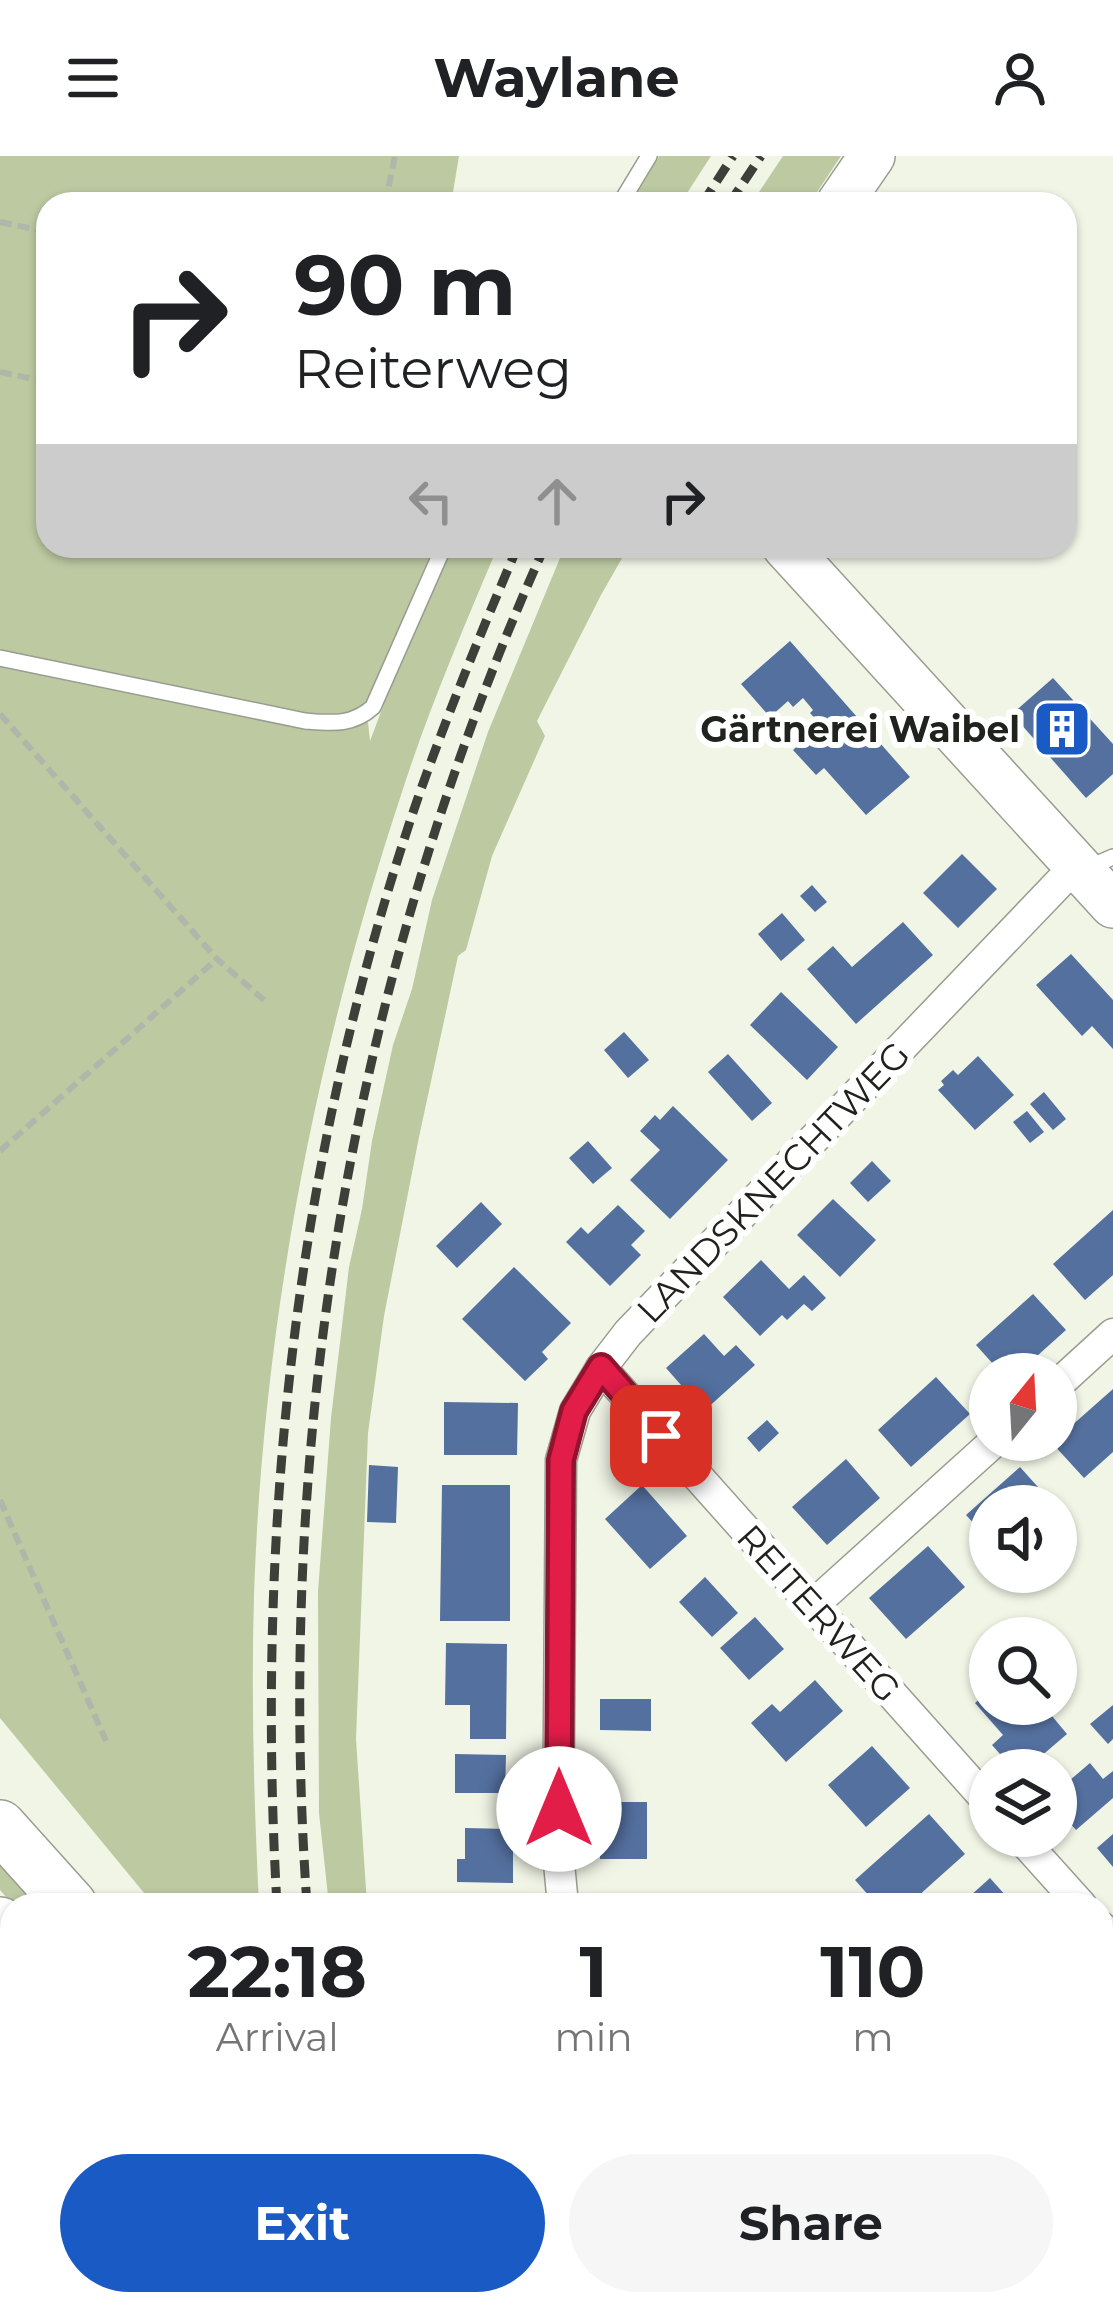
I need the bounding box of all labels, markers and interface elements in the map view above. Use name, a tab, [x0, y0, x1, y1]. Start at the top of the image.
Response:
icon: menu	[60, 45, 126, 111]
text: Waylane	[433, 45, 680, 111]
icon: person	[987, 45, 1053, 111]
text: 90 m	[294, 234, 516, 336]
icon: right	[96, 240, 252, 396]
text: Reiterweg	[294, 336, 572, 402]
icon: left	[398, 468, 464, 534]
icon: ahead	[524, 468, 590, 534]
icon: right	[650, 468, 716, 534]
building icon: Gärtnerei Waibel	[1031, 698, 1093, 760]
place label: Gärtnerei Waibel	[700, 707, 1020, 751]
street label: LANDSKNECHTWEG	[627, 1032, 919, 1332]
north arrow	[969, 1353, 1077, 1461]
map controls	[969, 1353, 1077, 1857]
pin	[610, 1385, 712, 1487]
icon: arrive	[628, 1403, 694, 1469]
button: sound	[969, 1485, 1077, 1593]
street label: REITERWEG	[728, 1515, 910, 1711]
button: search	[969, 1617, 1077, 1725]
position arrow	[496, 1746, 622, 1872]
button: layers	[969, 1749, 1077, 1857]
text: 22:18	[187, 1927, 367, 2015]
text: 1	[579, 1927, 608, 2015]
text: 110	[820, 1927, 926, 2015]
text: Arrival	[216, 2013, 339, 2061]
text: min	[554, 2013, 633, 2061]
text: m	[852, 2013, 894, 2061]
button: Exit	[60, 2154, 545, 2292]
button: Share	[569, 2154, 1053, 2292]

